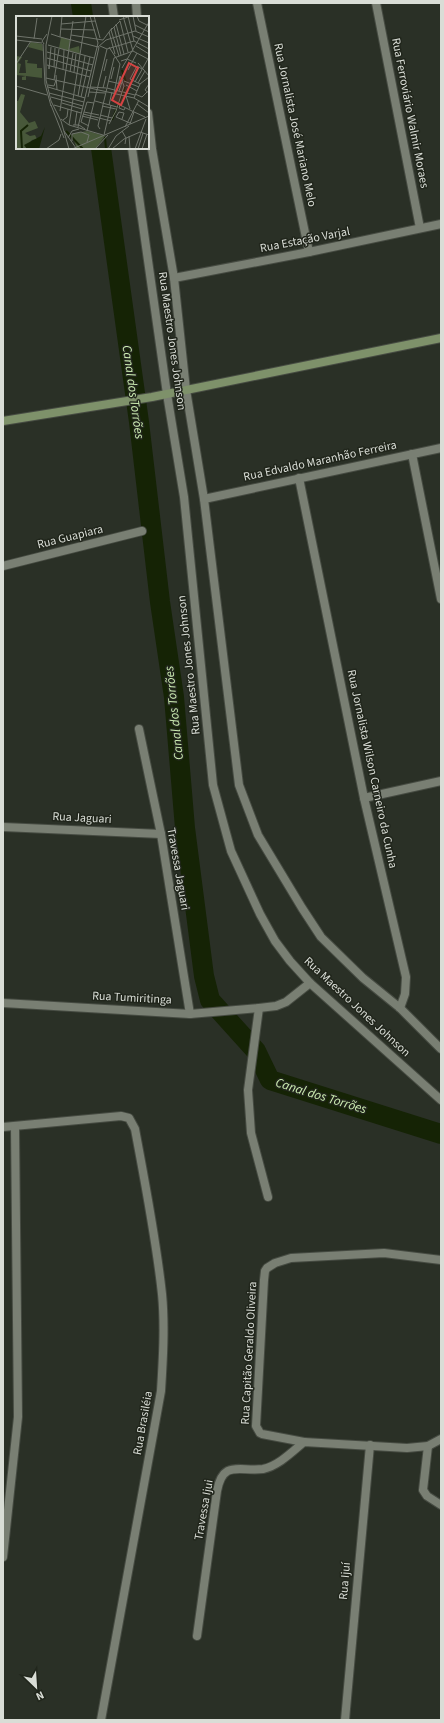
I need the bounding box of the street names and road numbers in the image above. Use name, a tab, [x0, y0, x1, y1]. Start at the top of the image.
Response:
street label: Rua Ferroviário Walmir Moraes	[387, 36, 433, 190]
street label: Rua Jornalista José Mariano Melo	[269, 41, 321, 209]
street label: Rua Estação Varjal	[259, 223, 351, 257]
street label: Rua Maestro Jones Johnson	[154, 271, 190, 411]
street label: Rua Edvaldo Maranhão Ferreira	[242, 436, 398, 486]
street label: Rua Guapiara	[35, 521, 105, 553]
street label: Rua Maestro Jones Johnson	[173, 595, 205, 735]
street label: Rua Jornalista Wilson Carneiro da Cunha	[343, 668, 401, 870]
street label: Rua Jaguari	[52, 808, 112, 828]
street label: Travessa Jaguari	[162, 826, 194, 912]
street label: Rua Maestro Jones Johnson	[300, 953, 414, 1061]
street label: Rua Tumiritinga	[92, 987, 172, 1009]
street label: Rua Capitão Geraldo Oliveira	[237, 1281, 261, 1425]
street label: Rua Brasiléia	[129, 1390, 157, 1456]
street label: Travessa Ijui	[190, 1478, 218, 1542]
street label: Rua Ijuí	[335, 1561, 355, 1600]

